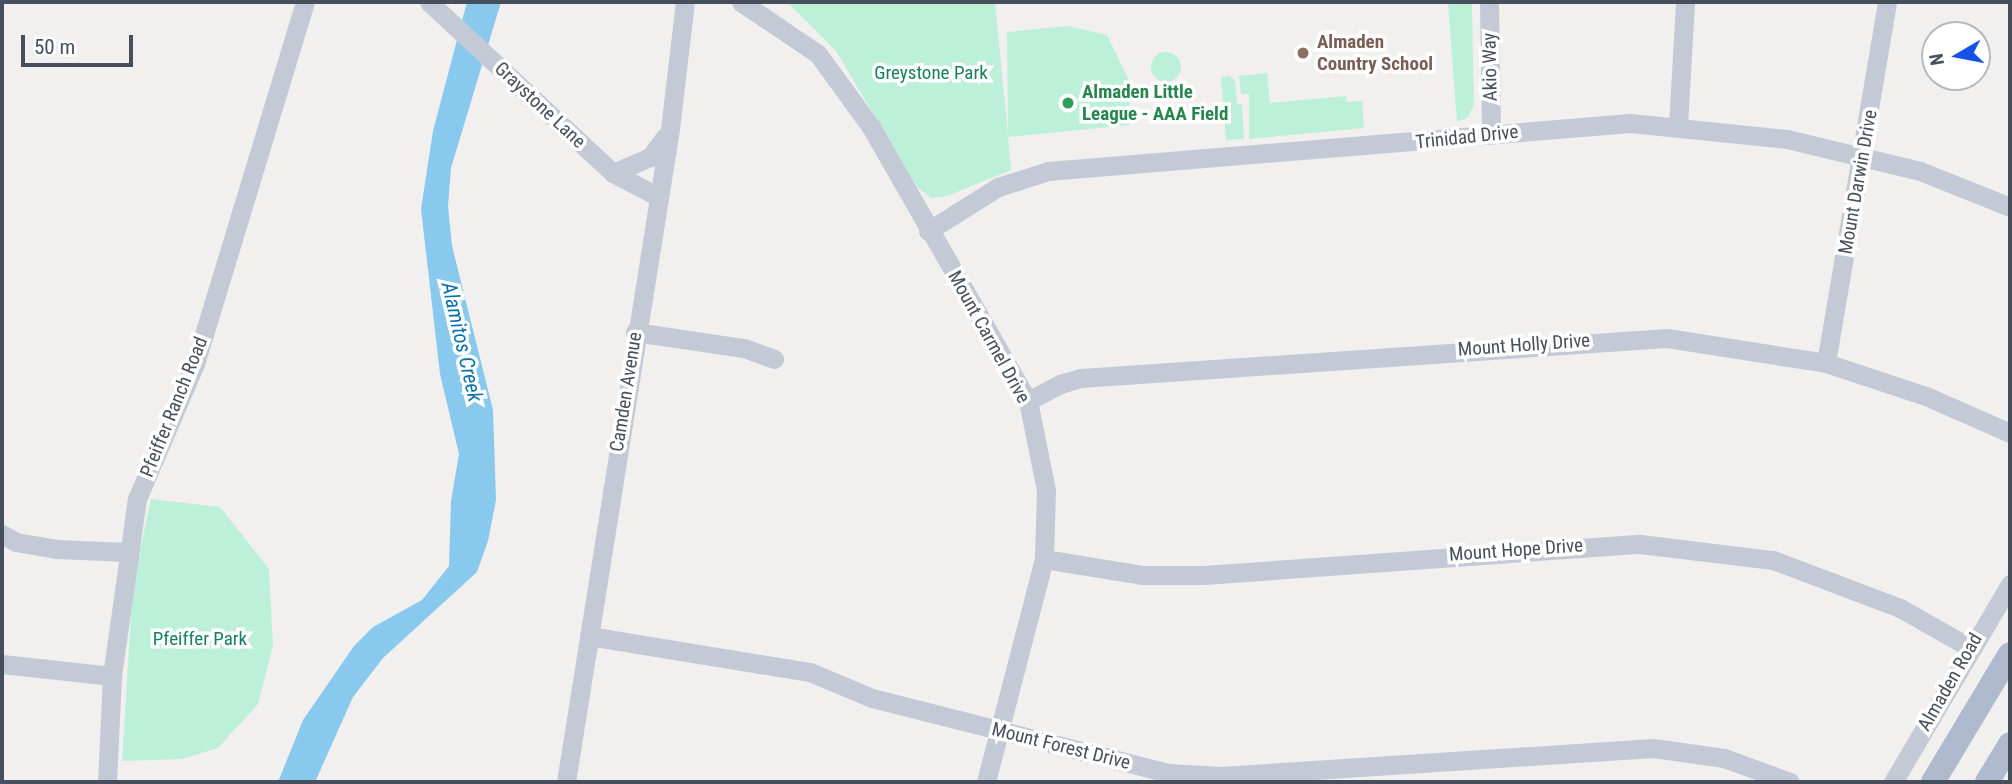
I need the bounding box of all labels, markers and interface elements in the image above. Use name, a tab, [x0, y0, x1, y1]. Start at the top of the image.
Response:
scale bar	[24, 21, 136, 65]
north arrow	[1921, 21, 1991, 91]
place label: Almaden Country School	[1317, 31, 1433, 75]
street label: Akio Way	[1478, 32, 1502, 102]
text: 50 m	[34, 35, 75, 59]
marker: Almaden Country School	[1295, 45, 1311, 61]
text: N	[1924, 52, 1949, 67]
street label: Graystone Lane	[490, 57, 590, 153]
park label: Greystone Park	[874, 62, 988, 84]
place label: Almaden Little League - AAA Field	[1082, 81, 1228, 125]
marker: Almaden Little League - AAA Field	[1060, 95, 1076, 111]
street label: Mount Darwin Drive	[1834, 108, 1882, 256]
street label: Trinidad Drive	[1415, 120, 1519, 154]
street label: Mount Carmel Drive	[943, 267, 1035, 407]
water label: Alamitos Creek	[436, 280, 488, 404]
street label: Mount Holly Drive	[1457, 329, 1591, 361]
street label: Camden Avenue	[605, 331, 647, 453]
street label: Pfeiffer Ranch Road	[135, 334, 213, 480]
street label: Mount Hope Drive	[1448, 534, 1584, 566]
park label: Pfeiffer Park	[153, 628, 247, 650]
street label: Almaden Road	[1913, 629, 1987, 735]
street label: Mount Forest Drive	[989, 718, 1133, 774]

